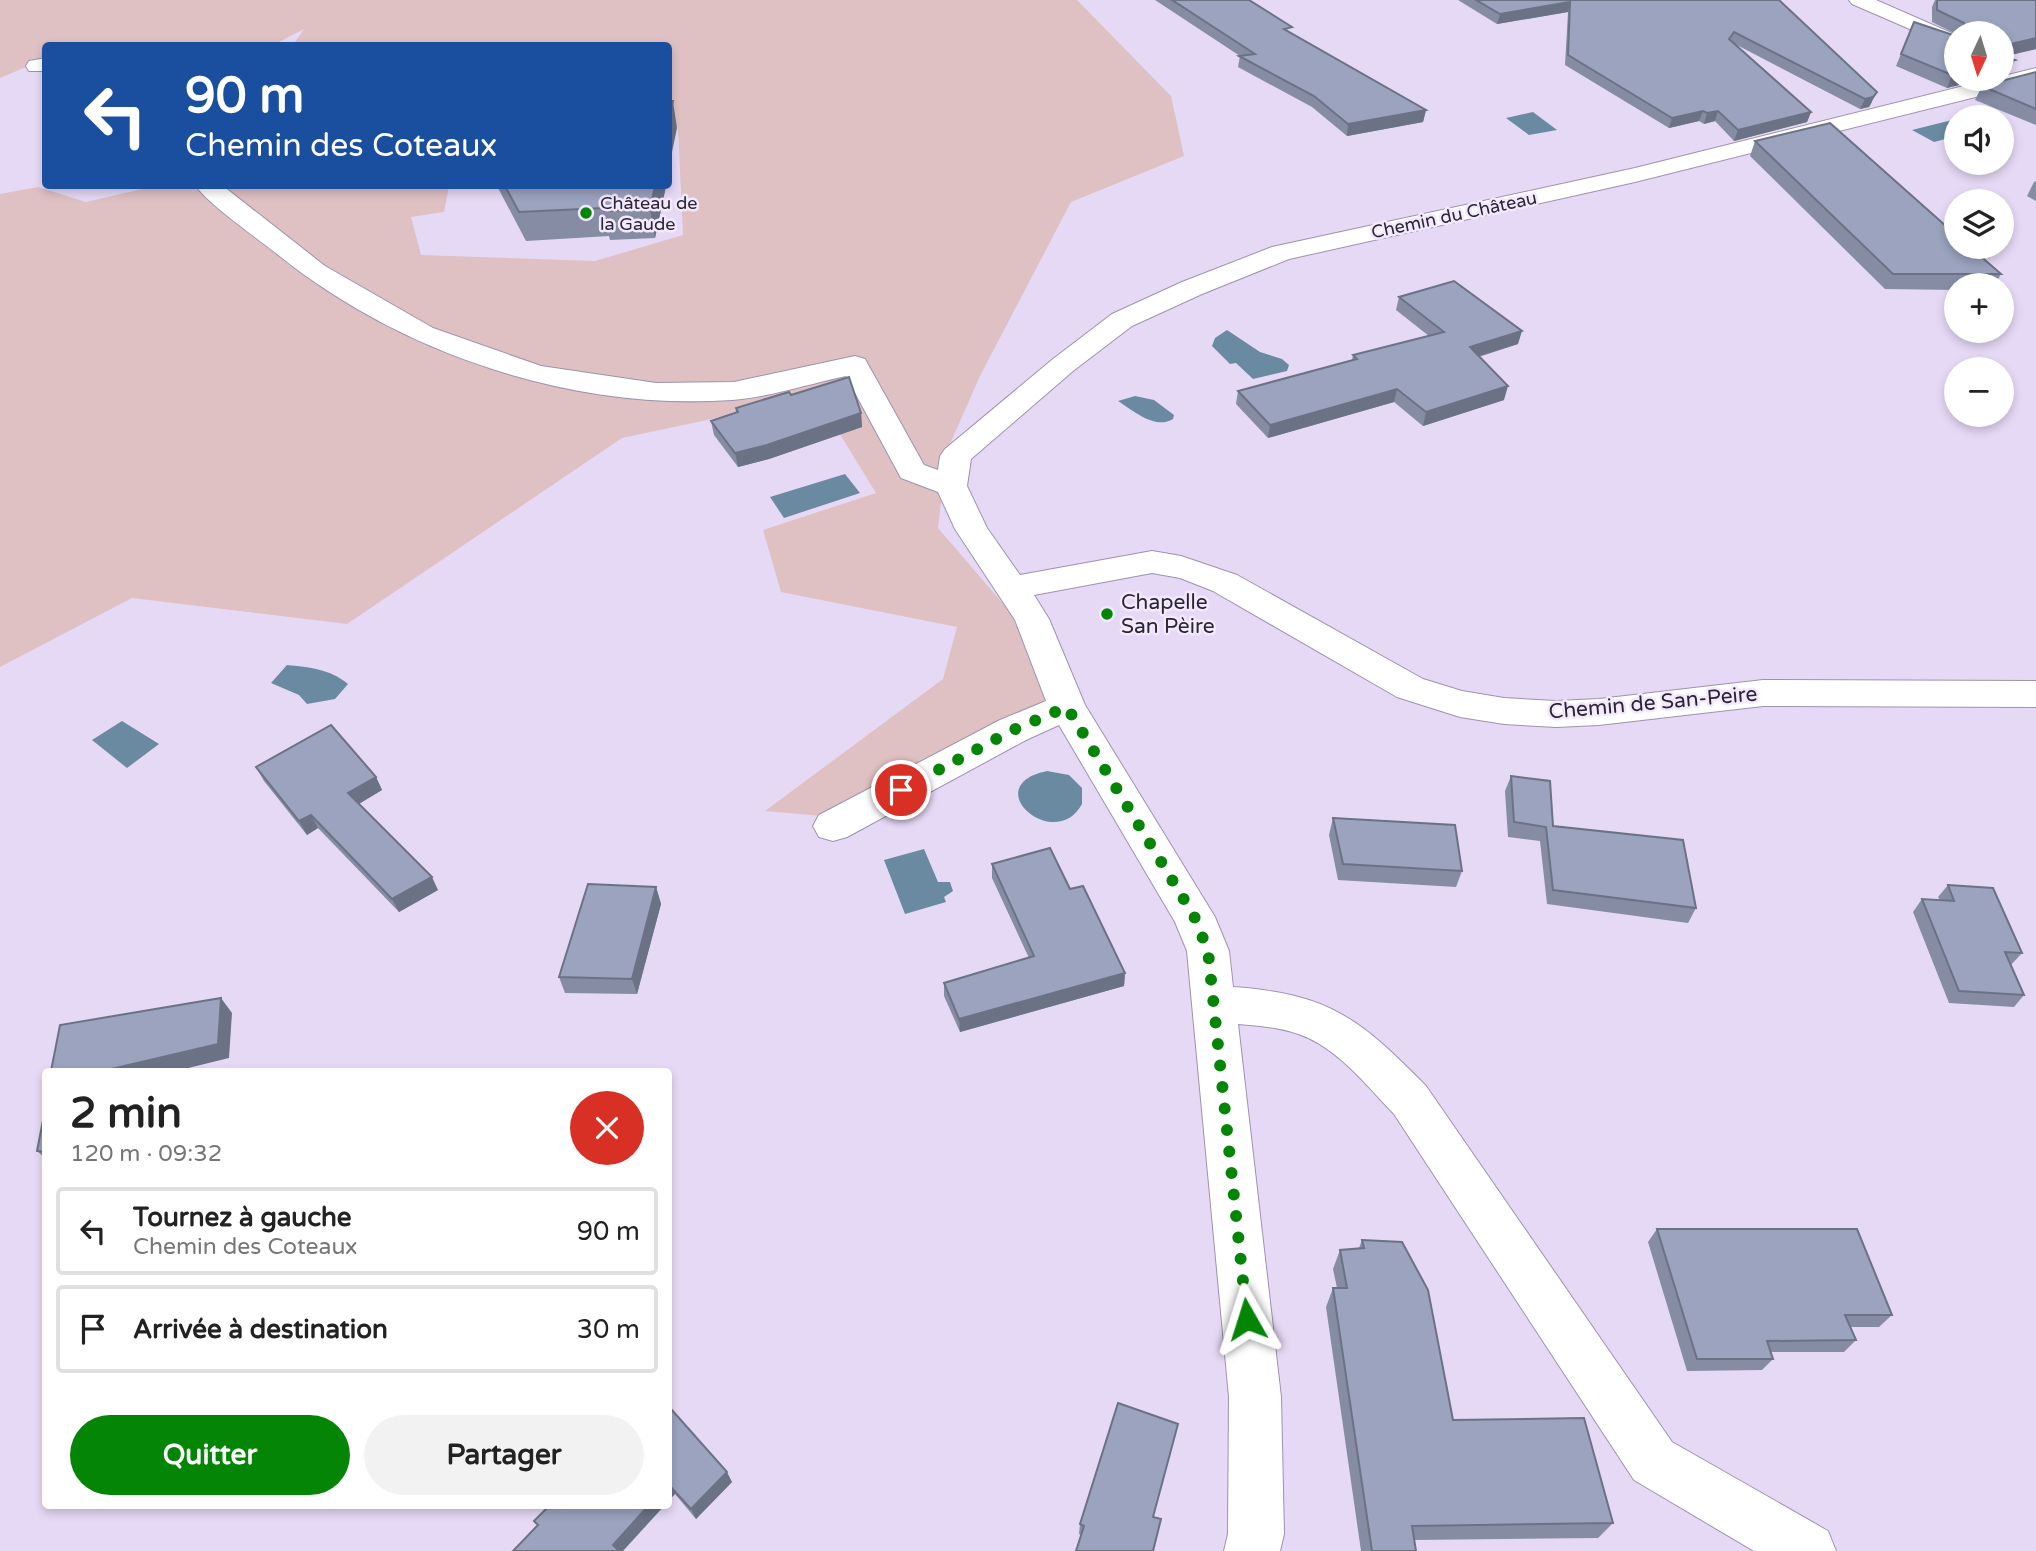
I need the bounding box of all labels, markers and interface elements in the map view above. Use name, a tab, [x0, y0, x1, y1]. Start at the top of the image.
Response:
north arrow	[1944, 21, 2014, 91]
map controls	[1944, 21, 2014, 427]
text: 90 m	[185, 67, 304, 126]
icon: left	[70, 70, 161, 161]
button: sound	[1944, 105, 2014, 175]
text: Chemin des Coteaux	[185, 127, 497, 165]
street label: Chemin du Château	[1369, 187, 1539, 243]
button: layers	[1944, 189, 2014, 259]
place label: Château de la Gaude	[600, 192, 698, 235]
marker: Château de la Gaude	[578, 205, 594, 221]
button: +	[1944, 273, 2014, 343]
button: −	[1944, 357, 2014, 427]
place label: Chapelle San Pèire	[1121, 590, 1215, 639]
marker: Chapelle San Pèire	[1099, 606, 1115, 622]
street label: Chemin de San-Peire	[1548, 681, 1758, 725]
pin	[871, 760, 931, 820]
icon: arrive	[882, 771, 920, 809]
text: 2 min	[70, 1088, 182, 1139]
button: close	[570, 1091, 644, 1165]
text: 120 m · 09:32	[70, 1140, 222, 1168]
text: Tournez à gauche	[133, 1202, 352, 1233]
icon: left	[74, 1212, 112, 1250]
text: 90 m	[577, 1216, 640, 1247]
text: Chemin des Coteaux	[133, 1233, 358, 1261]
position arrow	[1210, 1282, 1284, 1356]
icon: arrive	[74, 1310, 112, 1348]
text: Arrivée à destination	[133, 1314, 388, 1345]
text: 30 m	[577, 1314, 640, 1345]
button: Quitter	[70, 1415, 350, 1495]
button: Partager	[364, 1415, 644, 1495]

